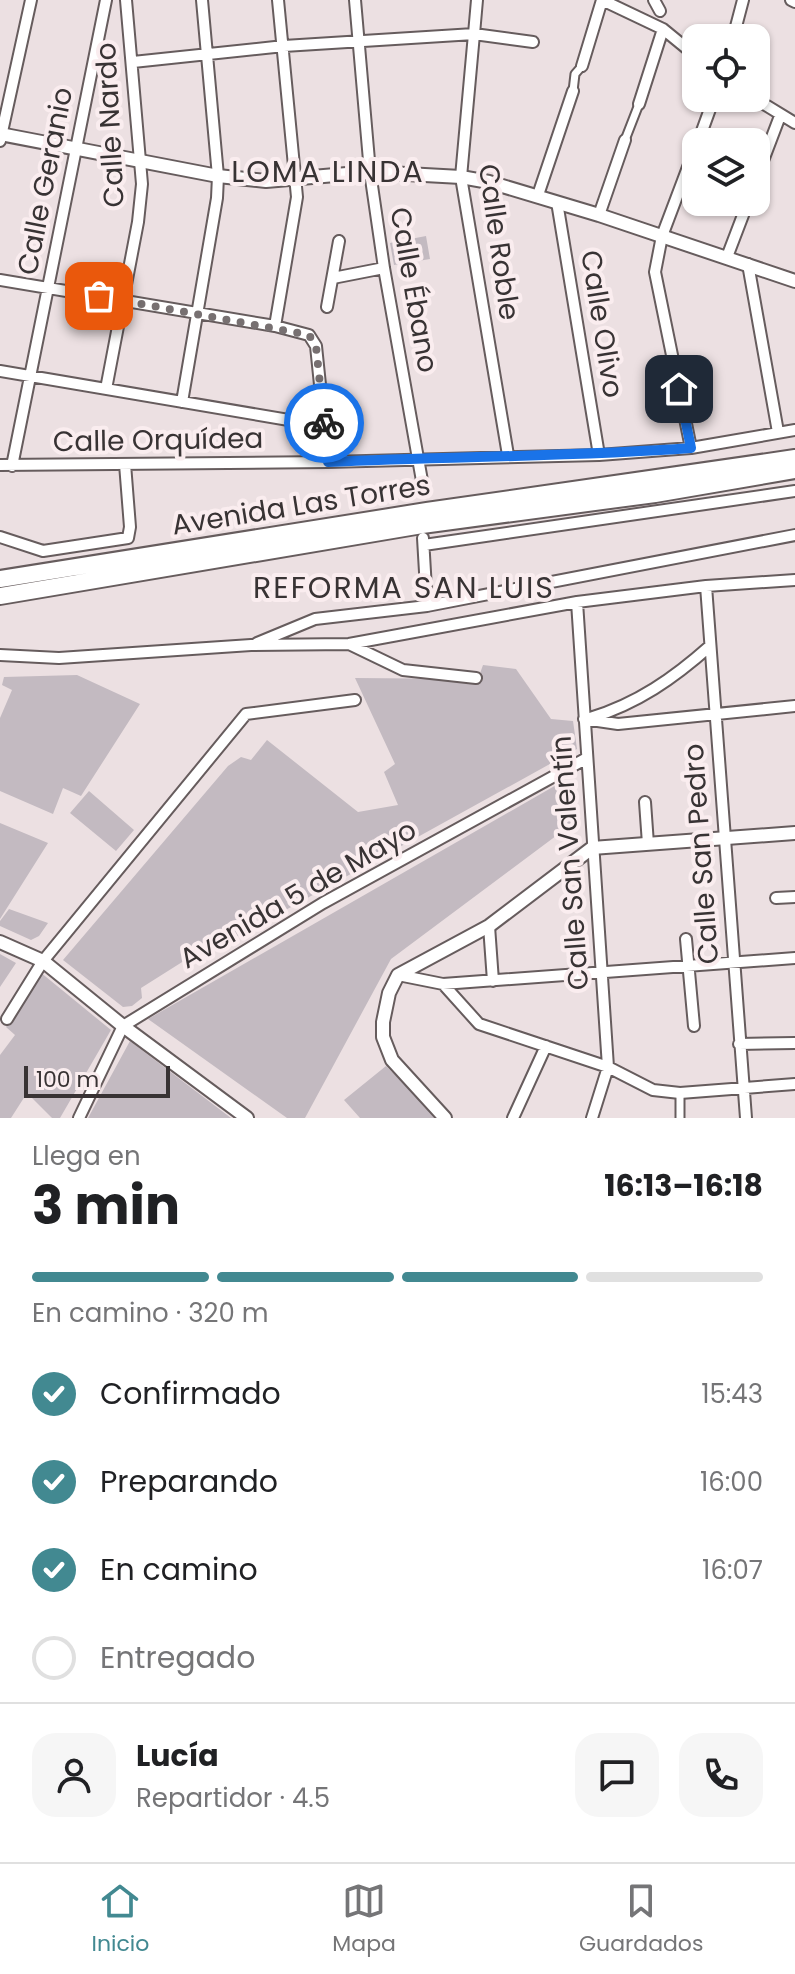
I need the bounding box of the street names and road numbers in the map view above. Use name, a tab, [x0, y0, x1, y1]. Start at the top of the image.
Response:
street label: Calle Nardo	[86, 42, 134, 208]
street label: Calle Geranio	[8, 84, 82, 278]
street label: Calle Roble	[469, 161, 529, 323]
street label: Calle Ébano	[380, 204, 448, 376]
street label: Calle Olivo	[571, 248, 633, 400]
street label: Calle Orquídea	[52, 419, 264, 461]
street label: Avenida Las Torres	[169, 465, 433, 545]
street label: Calle San Valentín	[542, 734, 598, 992]
street label: Calle San Pedro	[674, 743, 728, 965]
street label: Avenida 5 de Mayo	[172, 810, 424, 978]

